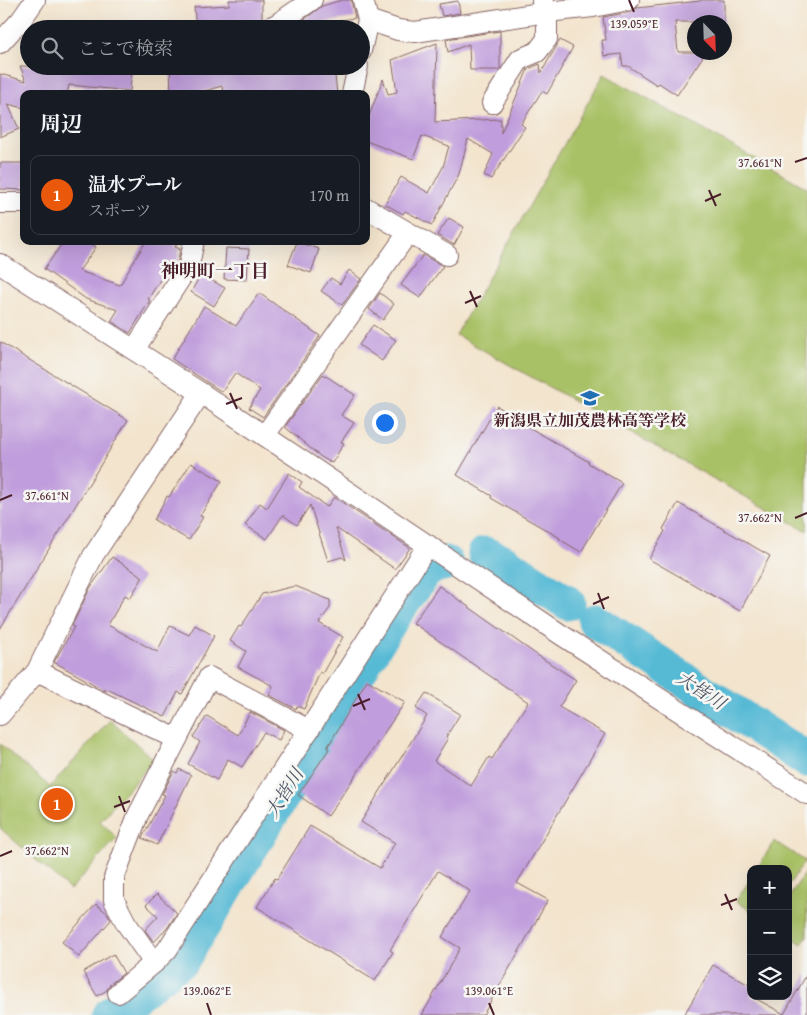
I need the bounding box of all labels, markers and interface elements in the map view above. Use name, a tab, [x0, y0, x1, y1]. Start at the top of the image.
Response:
text: 139.059°E	[610, 15, 658, 32]
north arrow	[687, 15, 732, 60]
search box	[20, 20, 370, 75]
icon: search	[38, 34, 66, 62]
text: ここで検索	[78, 34, 173, 62]
text: 周辺	[40, 108, 82, 139]
text: 37.661°N	[738, 154, 782, 171]
text: 温水プール	[88, 170, 182, 198]
text: 1	[53, 183, 61, 207]
text: 170 m	[309, 183, 349, 207]
text: スポーツ	[88, 198, 151, 222]
district label: 神明町一丁目	[161, 257, 269, 284]
school or university icon: 新潟県立加茂農林高等学校	[579, 387, 601, 409]
place label: 新潟県立加茂農林高等学校	[493, 408, 687, 432]
your location	[372, 410, 398, 436]
text: 37.661°N	[25, 487, 69, 504]
text: 37.662°N	[738, 509, 782, 526]
water label: 大皆川	[671, 664, 733, 717]
water label: 大皆川	[258, 761, 311, 823]
pin: 1	[41, 785, 73, 823]
text: 37.662°N	[25, 842, 69, 859]
map controls	[747, 865, 792, 1000]
button: +	[747, 865, 792, 910]
button: −	[747, 910, 792, 955]
button: layers	[747, 955, 792, 1000]
text: 139.062°E	[183, 982, 231, 999]
text: 139.061°E	[465, 982, 513, 999]

